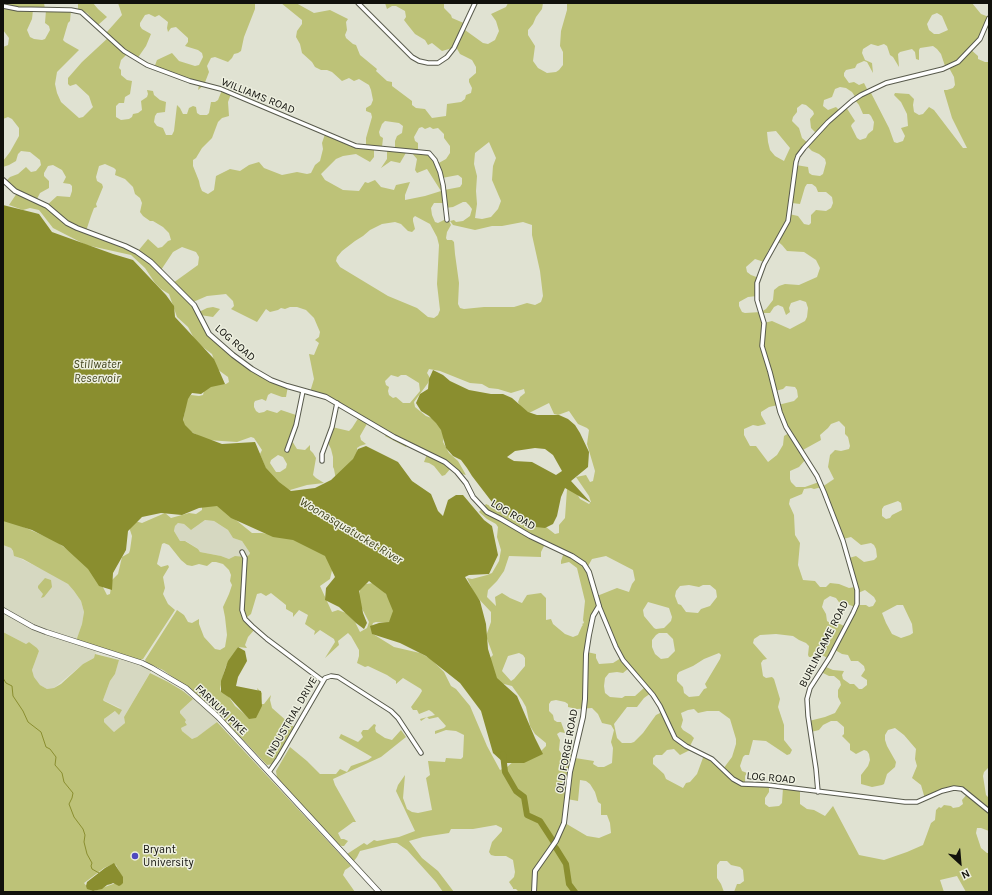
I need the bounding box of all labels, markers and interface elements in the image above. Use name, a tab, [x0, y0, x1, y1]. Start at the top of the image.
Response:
street label: WILLIAMS ROAD	[219, 75, 297, 117]
street label: LOG ROAD	[212, 322, 258, 364]
water label: Stillwater Reservoir	[73, 358, 121, 386]
water label: Woonasquatucket River	[297, 495, 405, 567]
street label: LOG ROAD	[488, 497, 538, 533]
street label: BURLINGAME ROAD	[796, 598, 852, 690]
street label: INDUSTRIAL DRIVE	[264, 674, 320, 760]
street label: FARNUM PIKE	[192, 682, 250, 738]
street label: OLD FORGE ROAD	[553, 708, 581, 794]
street label: LOG ROAD	[746, 769, 796, 787]
place label: Bryant University	[143, 843, 194, 869]
north arrow	[940, 843, 980, 883]
marker: Bryant University	[130, 851, 140, 861]
text: N	[959, 867, 972, 882]

